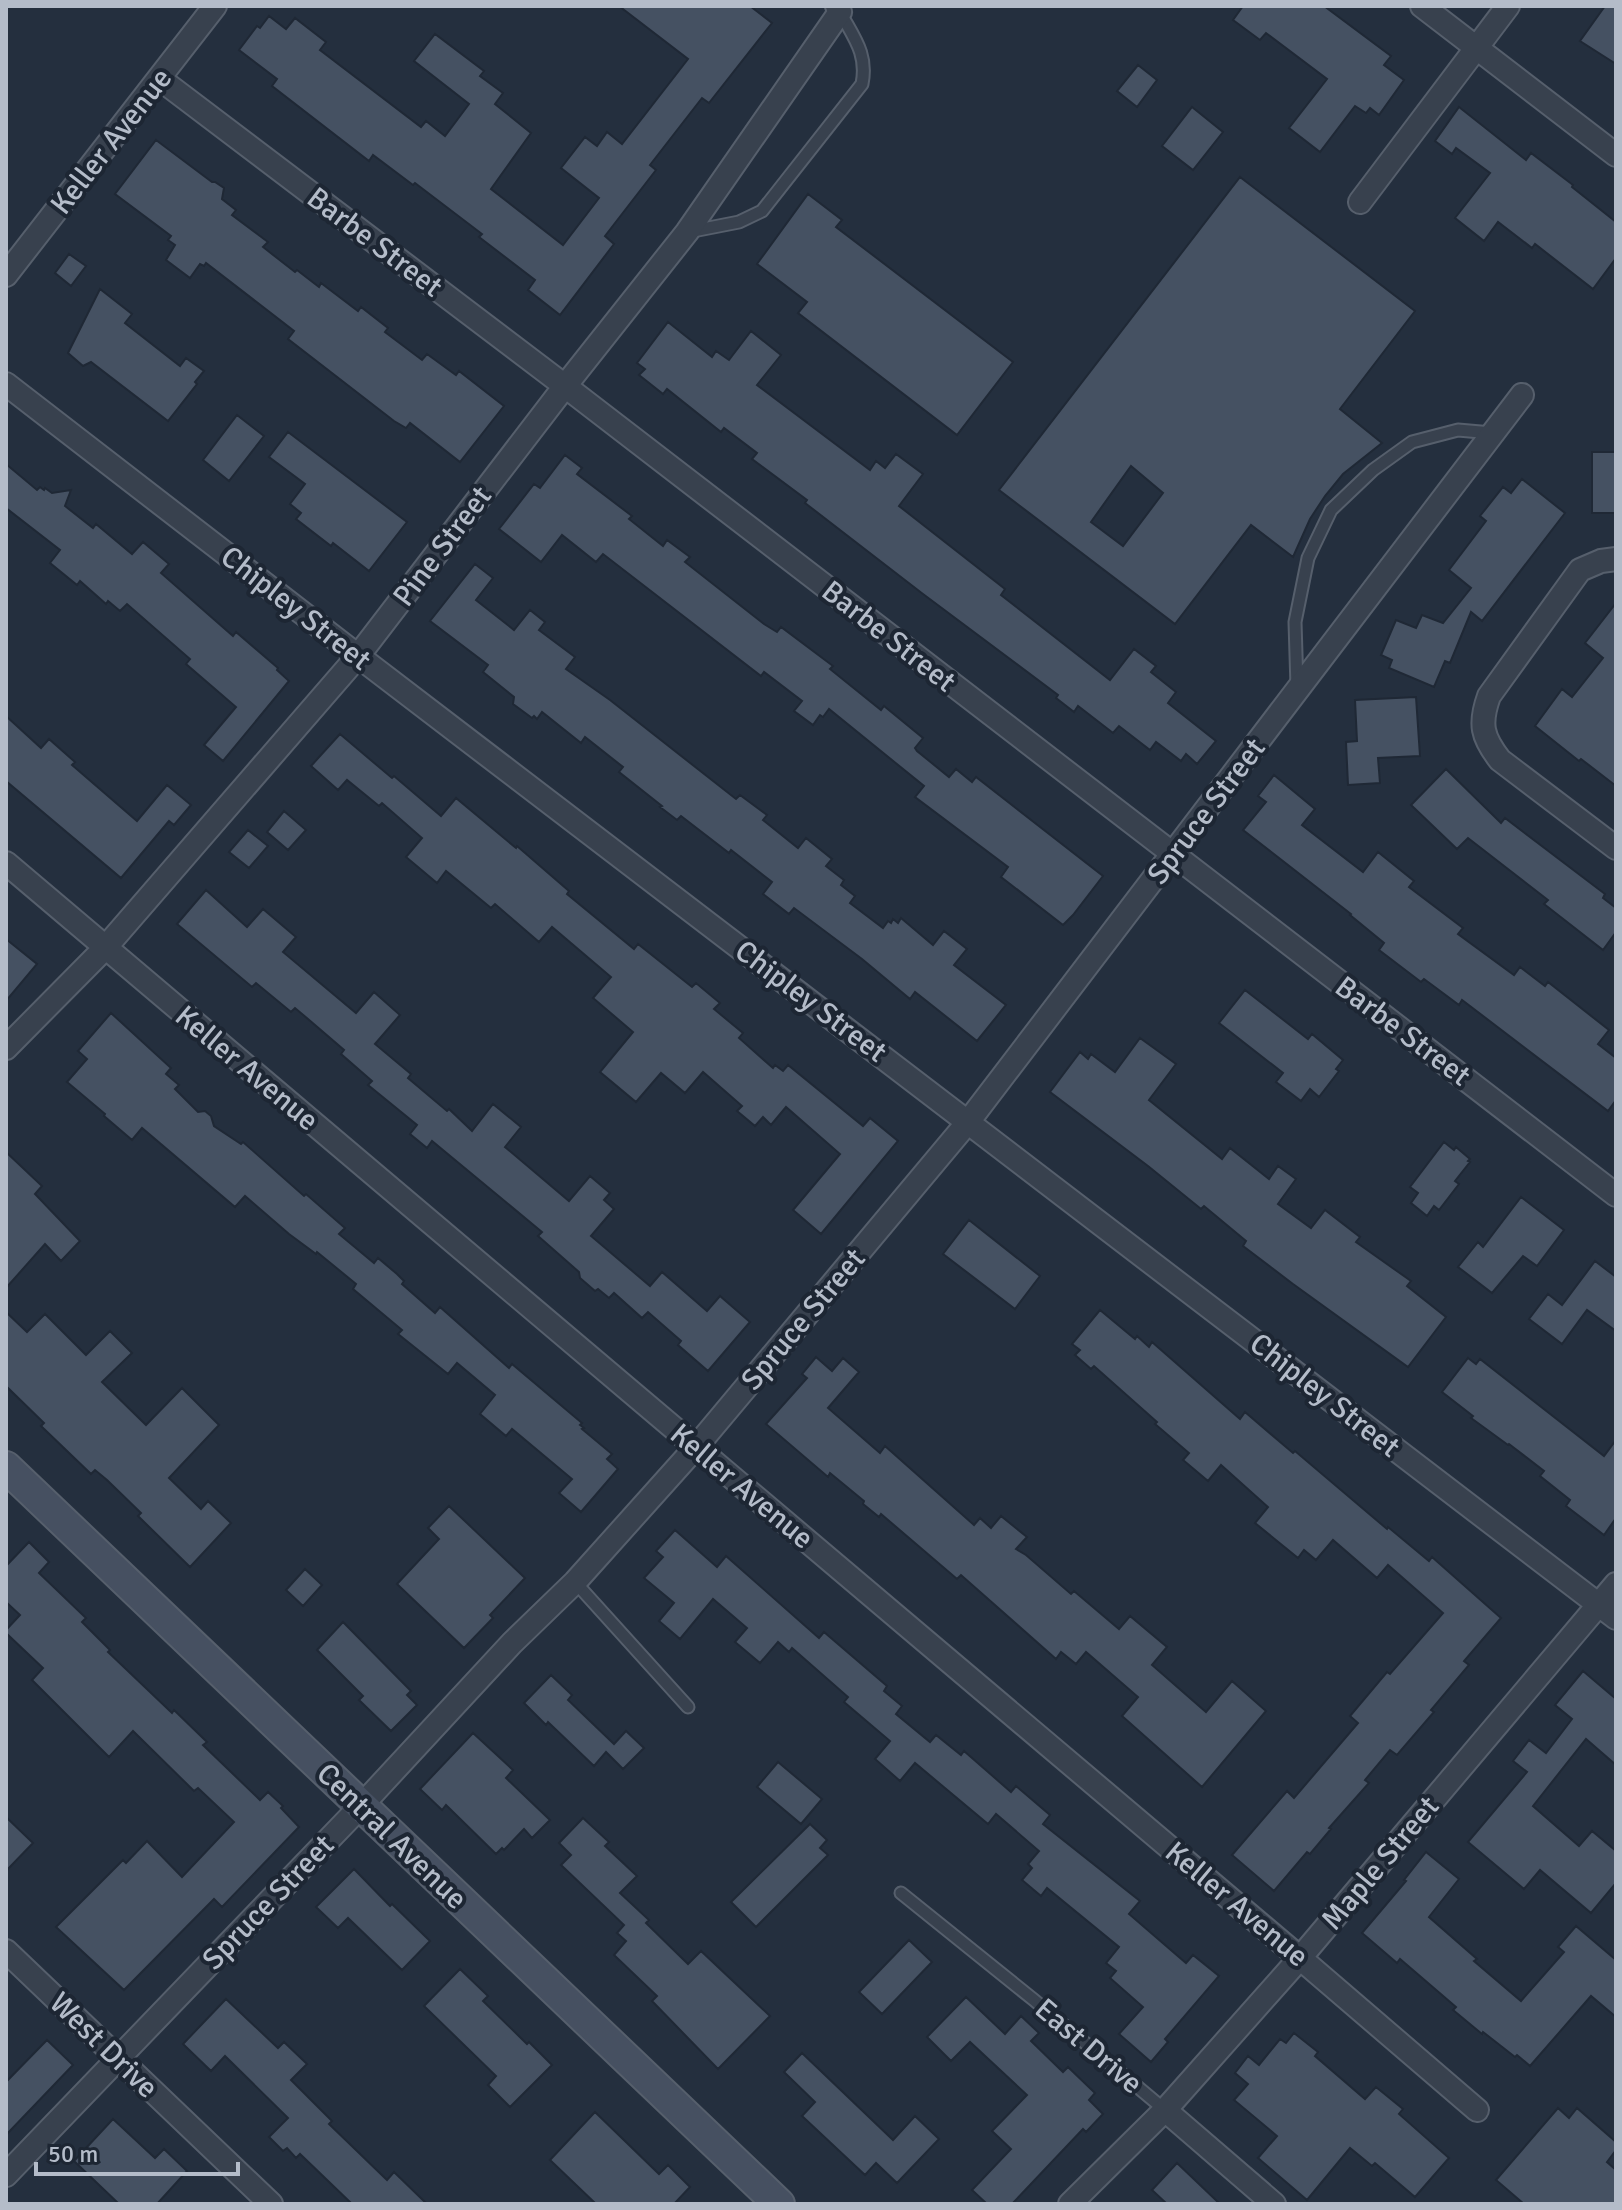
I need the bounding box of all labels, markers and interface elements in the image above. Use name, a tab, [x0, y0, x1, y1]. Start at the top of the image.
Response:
street label: Keller Avenue	[43, 61, 180, 222]
street label: Barbe Street	[300, 179, 450, 305]
street label: Pine Street	[385, 479, 500, 614]
street label: Chipley Street	[213, 538, 378, 679]
street label: Barbe Street	[814, 573, 963, 700]
street label: Spruce Street	[1139, 731, 1273, 892]
street label: Chipley Street	[728, 932, 894, 1070]
street label: Barbe Street	[1328, 968, 1478, 1094]
street label: Keller Avenue	[167, 998, 326, 1139]
street label: Spruce Street	[733, 1241, 873, 1398]
street label: Chipley Street	[1242, 1325, 1407, 1466]
street label: Keller Avenue	[662, 1416, 821, 1557]
street label: Central Avenue	[309, 1755, 475, 1917]
street label: Maple Street	[1314, 1789, 1447, 1938]
street label: Spruce Street	[195, 1827, 342, 1978]
street label: Keller Avenue	[1157, 1834, 1316, 1975]
street label: West Drive	[42, 1985, 166, 2106]
street label: East Drive	[1027, 1991, 1150, 2102]
scale bar	[36, 2126, 238, 2176]
text: 50 m	[48, 2139, 98, 2169]

